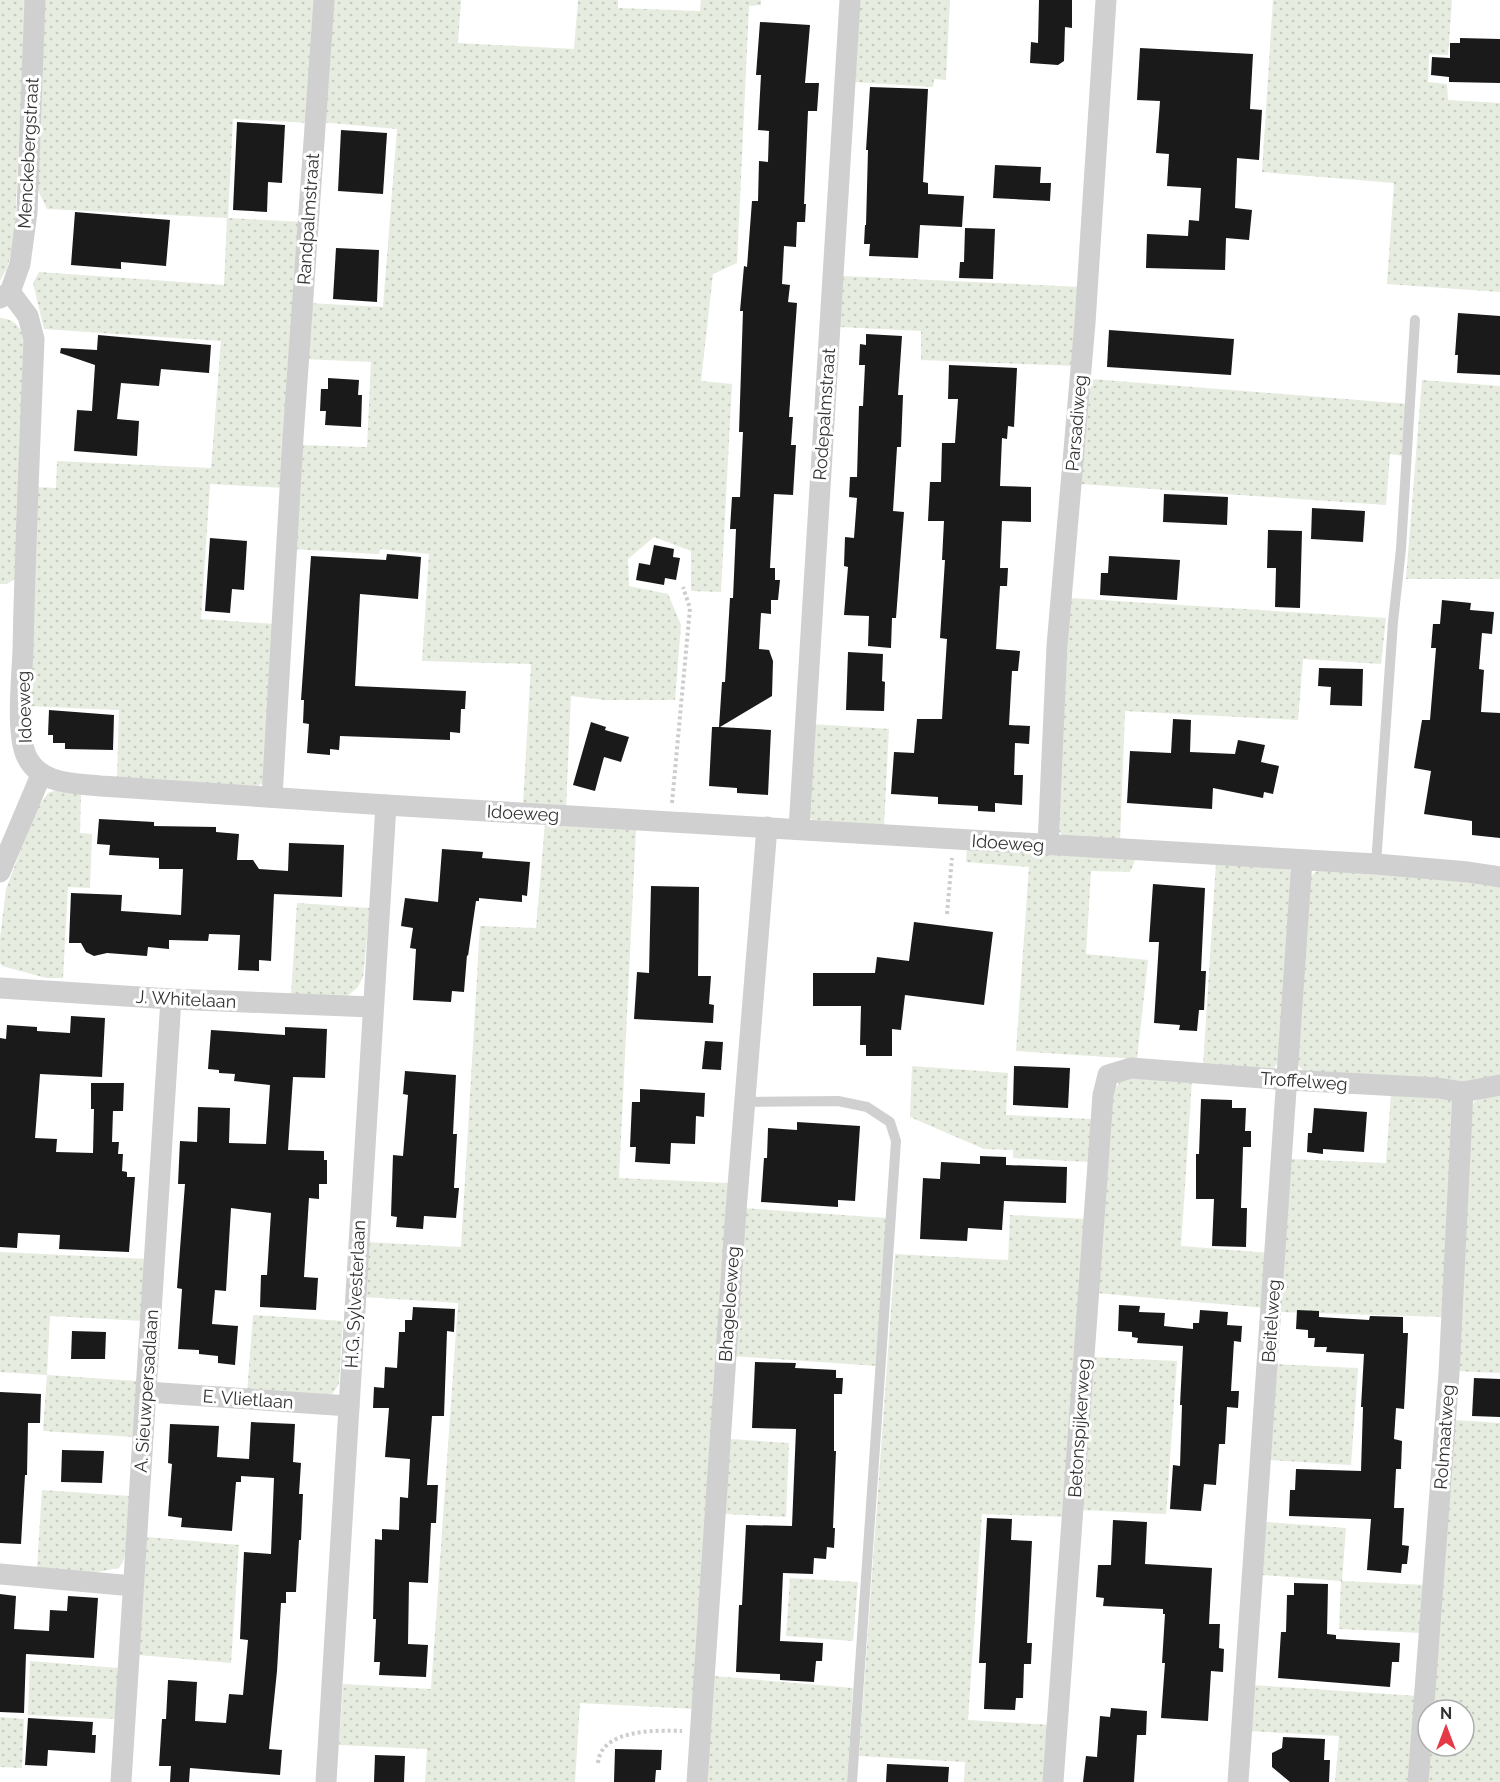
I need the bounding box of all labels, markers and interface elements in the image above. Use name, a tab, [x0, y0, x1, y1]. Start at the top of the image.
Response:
street label: Menckebergstraat	[14, 77, 42, 229]
street label: Randpalmstraat	[293, 152, 323, 286]
street label: Rodepalmstraat	[809, 347, 839, 481]
street label: Parsadiweg	[1061, 374, 1091, 472]
street label: Idoeweg	[12, 670, 36, 744]
street label: Idoeweg	[486, 801, 560, 825]
street label: Idoeweg	[971, 830, 1045, 856]
street label: J. Whitelaan	[135, 986, 237, 1012]
street label: Troffelweg	[1260, 1067, 1348, 1095]
street label: H.G. Sylvesterlaan	[341, 1219, 369, 1369]
street label: Bhageloeweg	[714, 1245, 744, 1363]
street label: Beitelweg	[1258, 1279, 1284, 1363]
street label: A. Sieuwpersadlaan	[130, 1309, 162, 1473]
street label: Betonspijkerweg	[1064, 1358, 1094, 1498]
street label: Rolmaatweg	[1430, 1384, 1458, 1490]
street label: E. Vlietlaan	[202, 1385, 294, 1413]
north arrow	[1416, 1698, 1476, 1758]
text: N	[1440, 1704, 1452, 1723]

